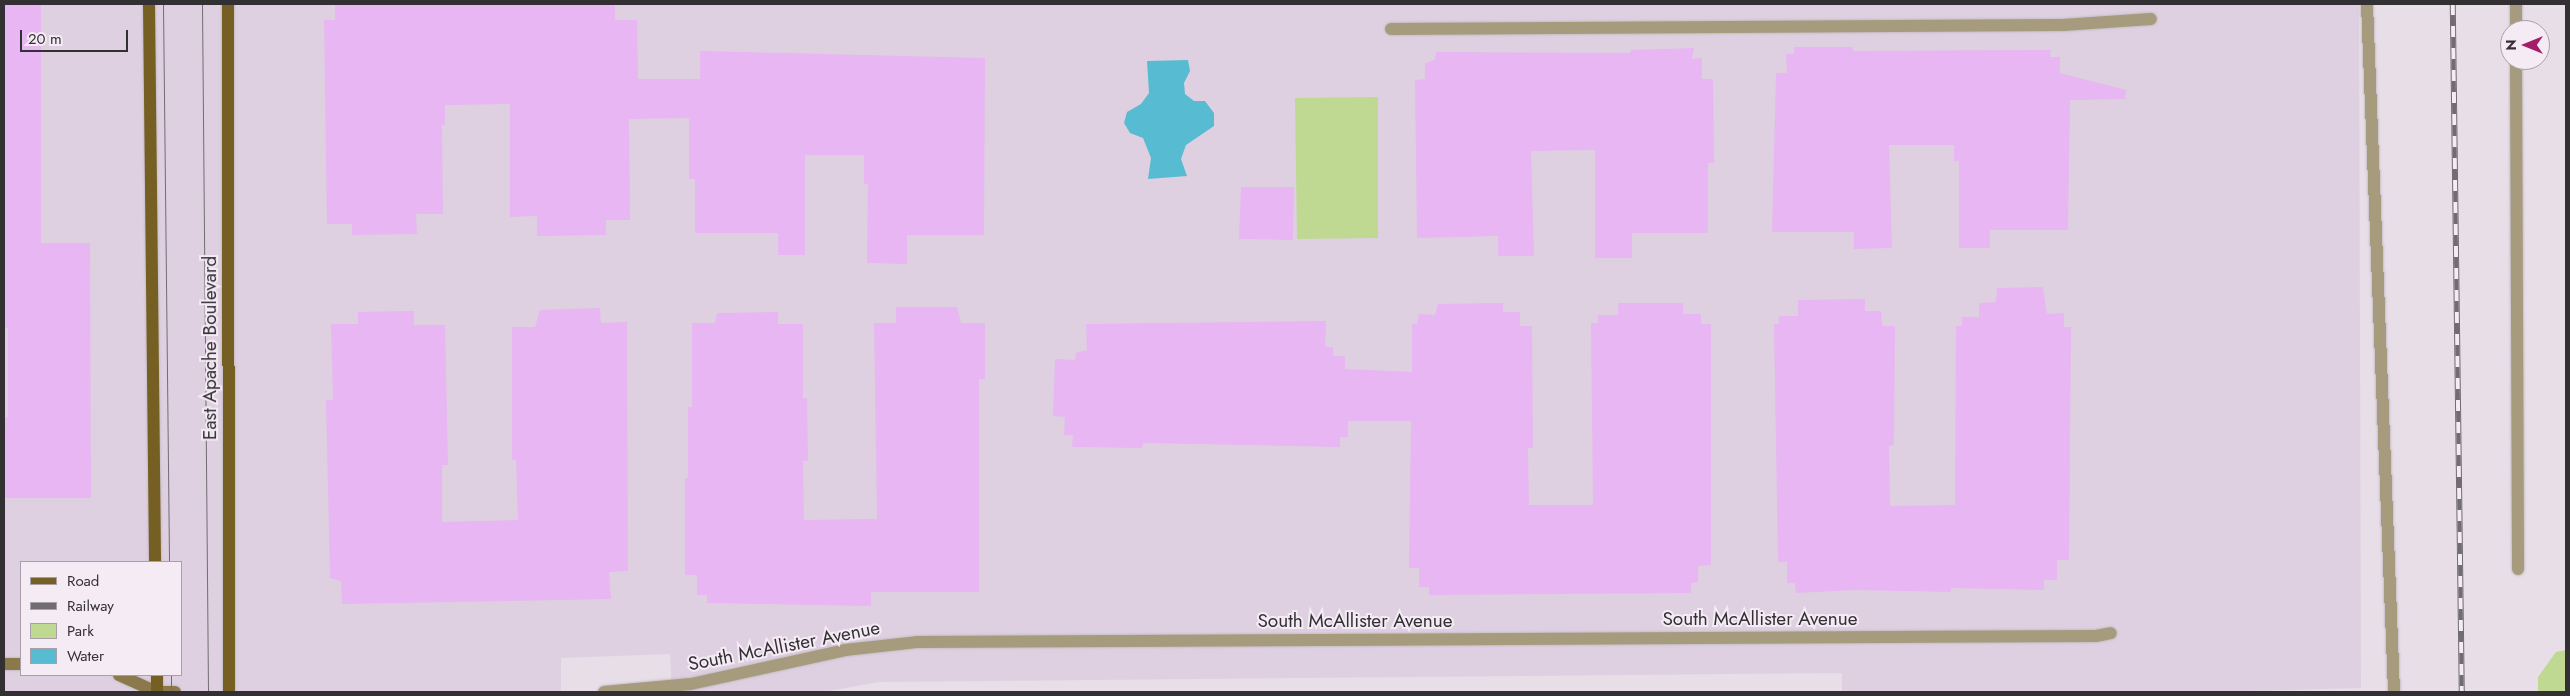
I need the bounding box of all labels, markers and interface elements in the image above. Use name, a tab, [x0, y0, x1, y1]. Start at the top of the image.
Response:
scale bar	[22, 20, 130, 52]
north arrow	[2500, 20, 2550, 70]
text: 20 m	[28, 28, 62, 50]
text: N	[2501, 39, 2521, 51]
street label: East Apache Boulevard	[199, 256, 221, 440]
legend	[20, 561, 182, 676]
text: Road	[67, 570, 99, 592]
text: Railway	[67, 595, 114, 617]
street label: South McAllister Avenue	[1662, 608, 1858, 630]
street label: South McAllister Avenue	[1257, 610, 1453, 632]
street label: South McAllister Avenue	[686, 616, 882, 676]
text: Park	[67, 620, 94, 642]
text: Water	[67, 645, 104, 667]

